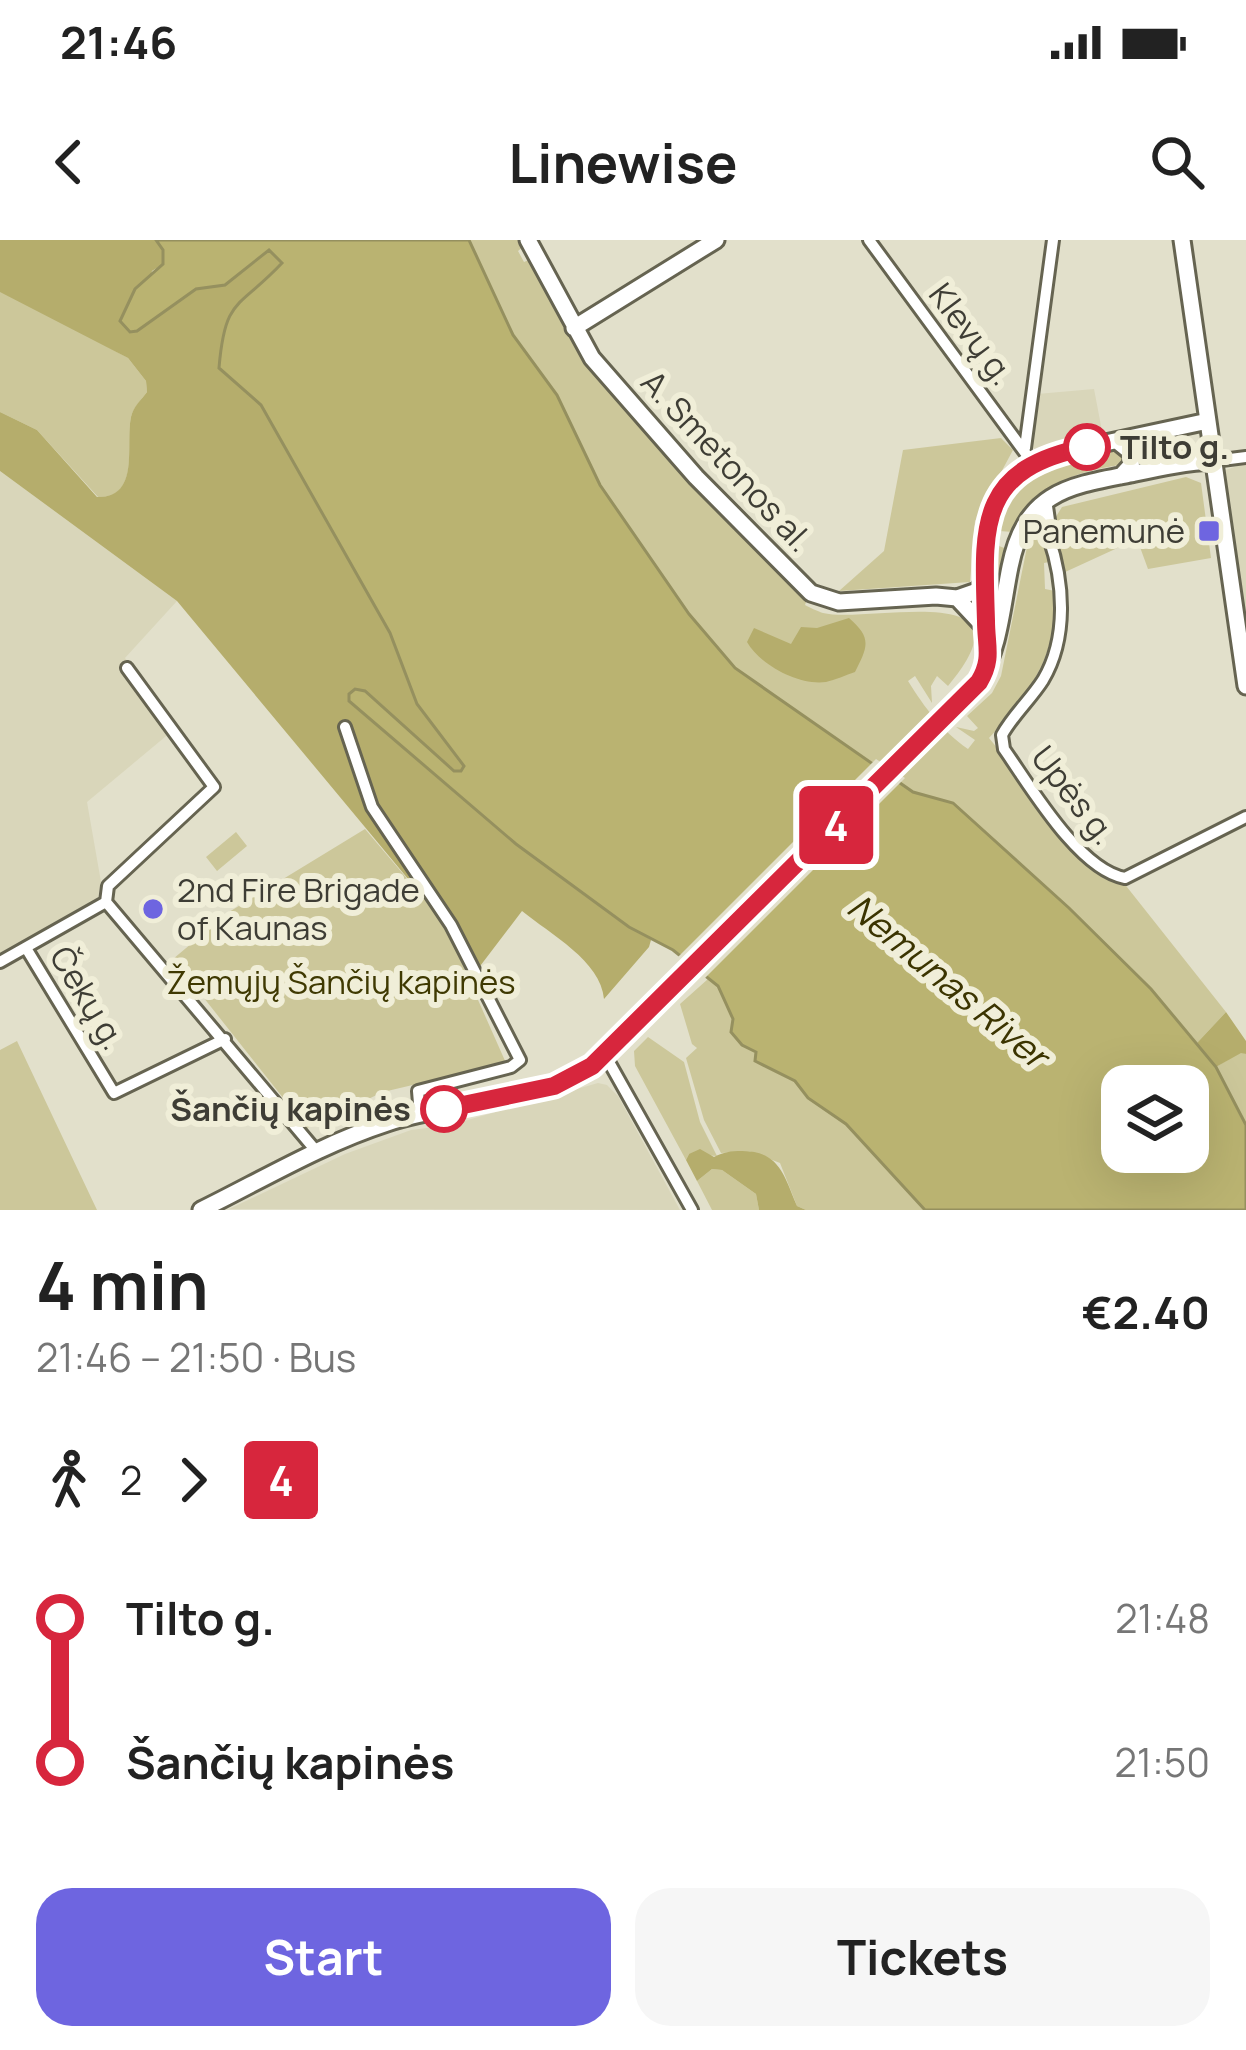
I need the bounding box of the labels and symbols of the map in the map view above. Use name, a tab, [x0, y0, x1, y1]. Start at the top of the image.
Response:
street label: Klevų g.	[919, 274, 1026, 394]
street label: A. Smetonos al.	[632, 360, 823, 561]
place label: Tilto g.	[1120, 424, 1229, 469]
marker: Tilto g.	[1065, 425, 1109, 469]
place label: Panemunė	[1023, 508, 1185, 553]
marker: Panemunė	[1196, 518, 1222, 544]
street label: Upės g.	[1022, 736, 1127, 853]
line badge: 4	[797, 786, 875, 864]
place label: 2nd Fire Brigade of Kaunas	[177, 867, 420, 950]
water label: Nemunas River	[838, 882, 1062, 1081]
marker: 2nd Fire Brigade of Kaunas	[140, 896, 166, 922]
street label: Čekų g.	[40, 938, 137, 1058]
park label: Žemųjų Šančių kapinės	[166, 959, 516, 1004]
place label: Šančių kapinės	[170, 1086, 411, 1131]
marker: Šančių kapinės	[422, 1087, 466, 1131]

